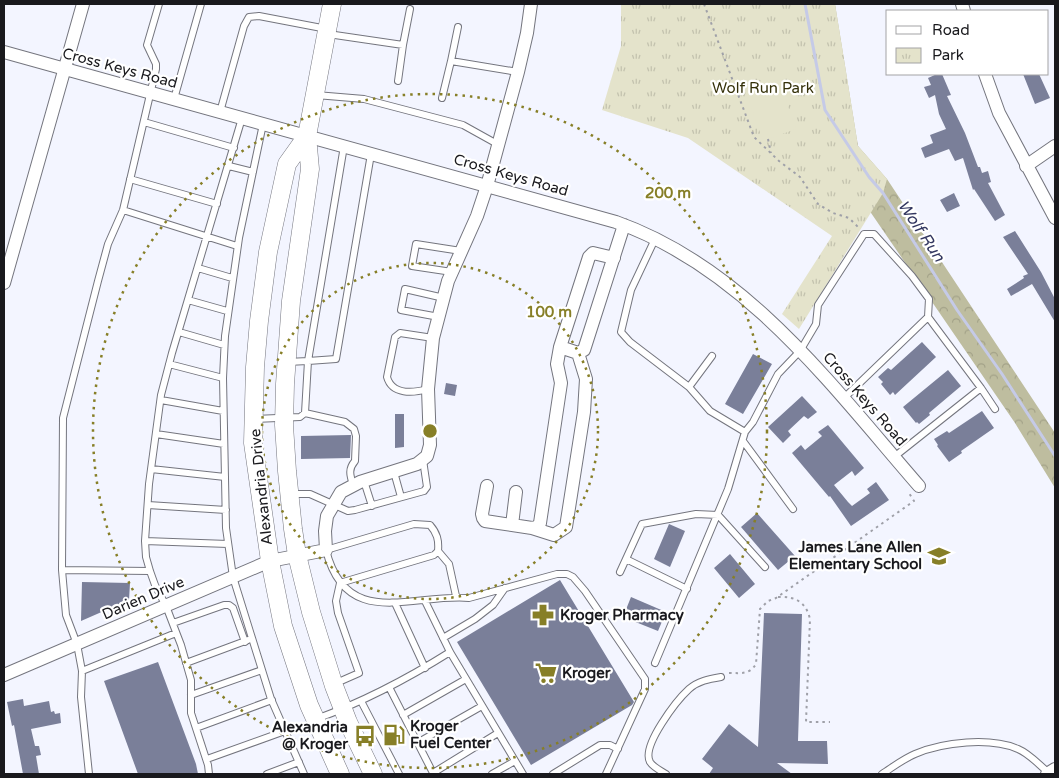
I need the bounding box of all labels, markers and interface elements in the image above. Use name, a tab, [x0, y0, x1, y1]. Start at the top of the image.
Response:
legend	[886, 10, 1049, 75]
text: Road	[932, 21, 970, 39]
street label: Cross Keys Road	[60, 44, 180, 92]
text: Park	[932, 46, 964, 64]
park label: Wolf Run Park	[712, 79, 814, 97]
street label: Cross Keys Road	[452, 150, 570, 200]
text: 200 m	[645, 184, 691, 202]
water label: Wolf Run	[893, 196, 950, 267]
text: 100 m	[526, 303, 572, 321]
street label: Cross Keys Road	[819, 348, 911, 450]
centre of rings	[421, 422, 439, 440]
street label: Alexandria Drive	[246, 428, 276, 546]
place label: James Lane Allen Elementary School	[789, 538, 922, 574]
school or university icon: James Lane Allen Elementary School	[926, 543, 952, 569]
street label: Darien Drive	[99, 573, 187, 623]
pharmacy icon: Kroger Pharmacy	[530, 602, 556, 628]
place label: Kroger Pharmacy	[560, 606, 684, 625]
supermarket icon: Kroger	[533, 660, 559, 686]
place label: Kroger	[562, 664, 611, 683]
place label: Kroger Fuel Center	[410, 717, 492, 752]
place label: Alexandria @ Kroger	[272, 718, 348, 754]
fuel station icon: Kroger Fuel Center	[381, 722, 407, 748]
bus stop icon: Alexandria @ Kroger	[352, 723, 378, 749]

